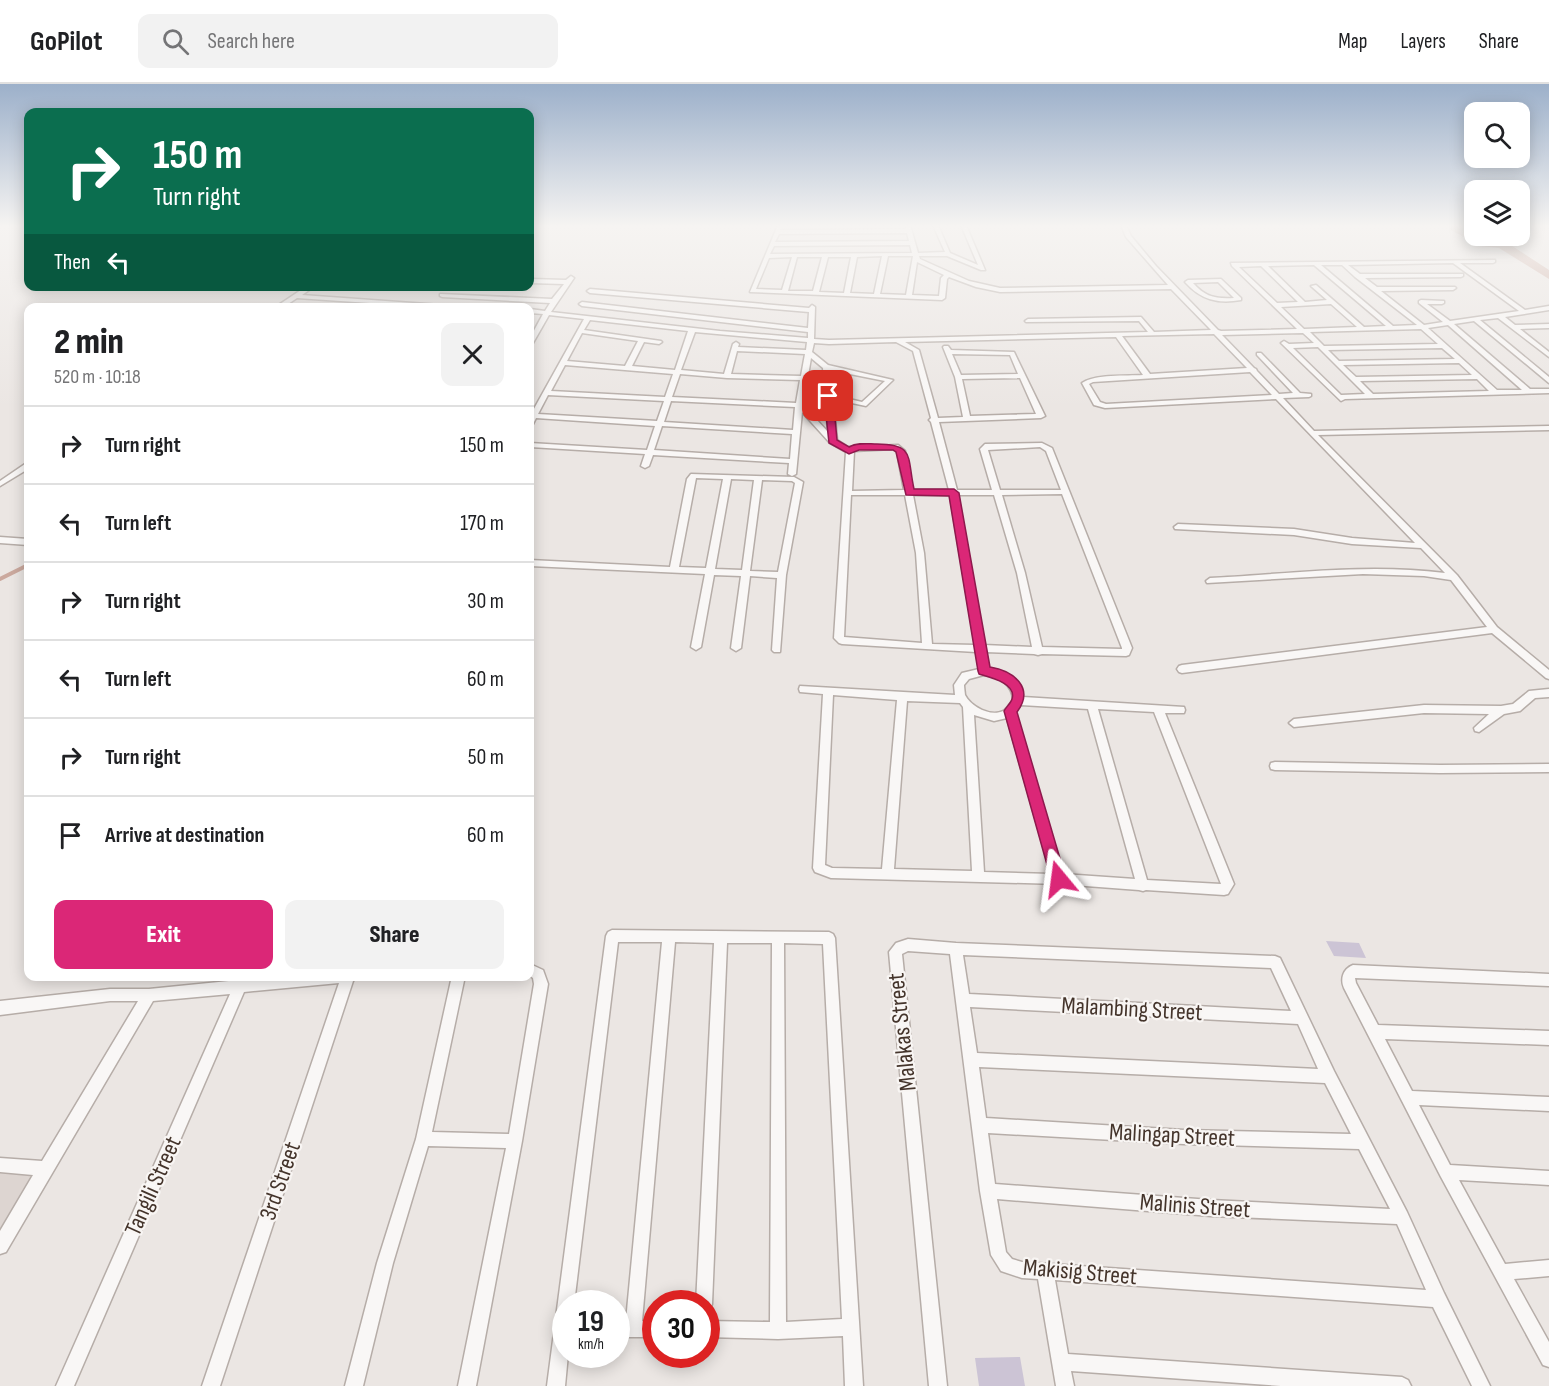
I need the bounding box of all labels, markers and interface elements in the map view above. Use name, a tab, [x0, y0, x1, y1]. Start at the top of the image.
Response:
search box	[138, 14, 558, 68]
text: GoPilot	[30, 25, 102, 58]
icon: search	[159, 25, 192, 58]
text: Search here	[207, 28, 295, 55]
text: Map	[1338, 29, 1367, 54]
text: Layers	[1400, 29, 1446, 54]
text: Share	[1479, 29, 1519, 54]
map controls	[1464, 102, 1530, 246]
button: search	[1464, 102, 1530, 168]
text: 150 m	[153, 130, 242, 181]
icon: right	[54, 132, 132, 210]
button: layers	[1464, 180, 1530, 246]
text: Turn right	[153, 181, 240, 213]
icon: left	[102, 246, 135, 279]
text: Then	[54, 249, 90, 276]
text: 2 min	[54, 321, 124, 364]
button: close	[441, 323, 504, 386]
text: 520 m · 10:18	[54, 365, 141, 389]
pin	[802, 370, 853, 421]
icon: arrive	[811, 379, 844, 412]
icon: right	[54, 429, 87, 462]
text: Turn right	[105, 432, 181, 459]
text: 150 m	[460, 432, 504, 459]
icon: left	[54, 507, 87, 540]
text: Turn left	[105, 510, 171, 537]
text: 170 m	[460, 510, 504, 537]
icon: right	[54, 585, 87, 618]
text: Turn right	[105, 588, 181, 615]
text: 30 m	[467, 588, 504, 615]
icon: left	[54, 663, 87, 696]
text: Turn left	[105, 666, 171, 693]
text: 60 m	[467, 666, 504, 693]
icon: right	[54, 741, 87, 774]
text: Turn right	[105, 744, 181, 771]
text: 50 m	[468, 744, 504, 771]
icon: arrive	[54, 819, 87, 852]
text: Arrive at destination	[105, 822, 264, 849]
text: 60 m	[467, 822, 504, 849]
position arrow	[1027, 847, 1091, 911]
button: Exit	[54, 900, 273, 969]
button: Share	[285, 900, 504, 969]
street label: Malakas Street	[881, 971, 923, 1093]
street label: Malambing Street	[1061, 991, 1203, 1027]
street label: Malingap Street	[1108, 1117, 1236, 1153]
street label: Tangili Street	[118, 1132, 188, 1240]
street label: 3rd Street	[253, 1138, 307, 1224]
street label: Malinis Street	[1139, 1188, 1251, 1224]
street label: Makisig Street	[1022, 1253, 1138, 1291]
speed limit sign: 30	[642, 1290, 720, 1368]
text: 19	[578, 1304, 604, 1340]
text: km/h	[578, 1335, 604, 1354]

